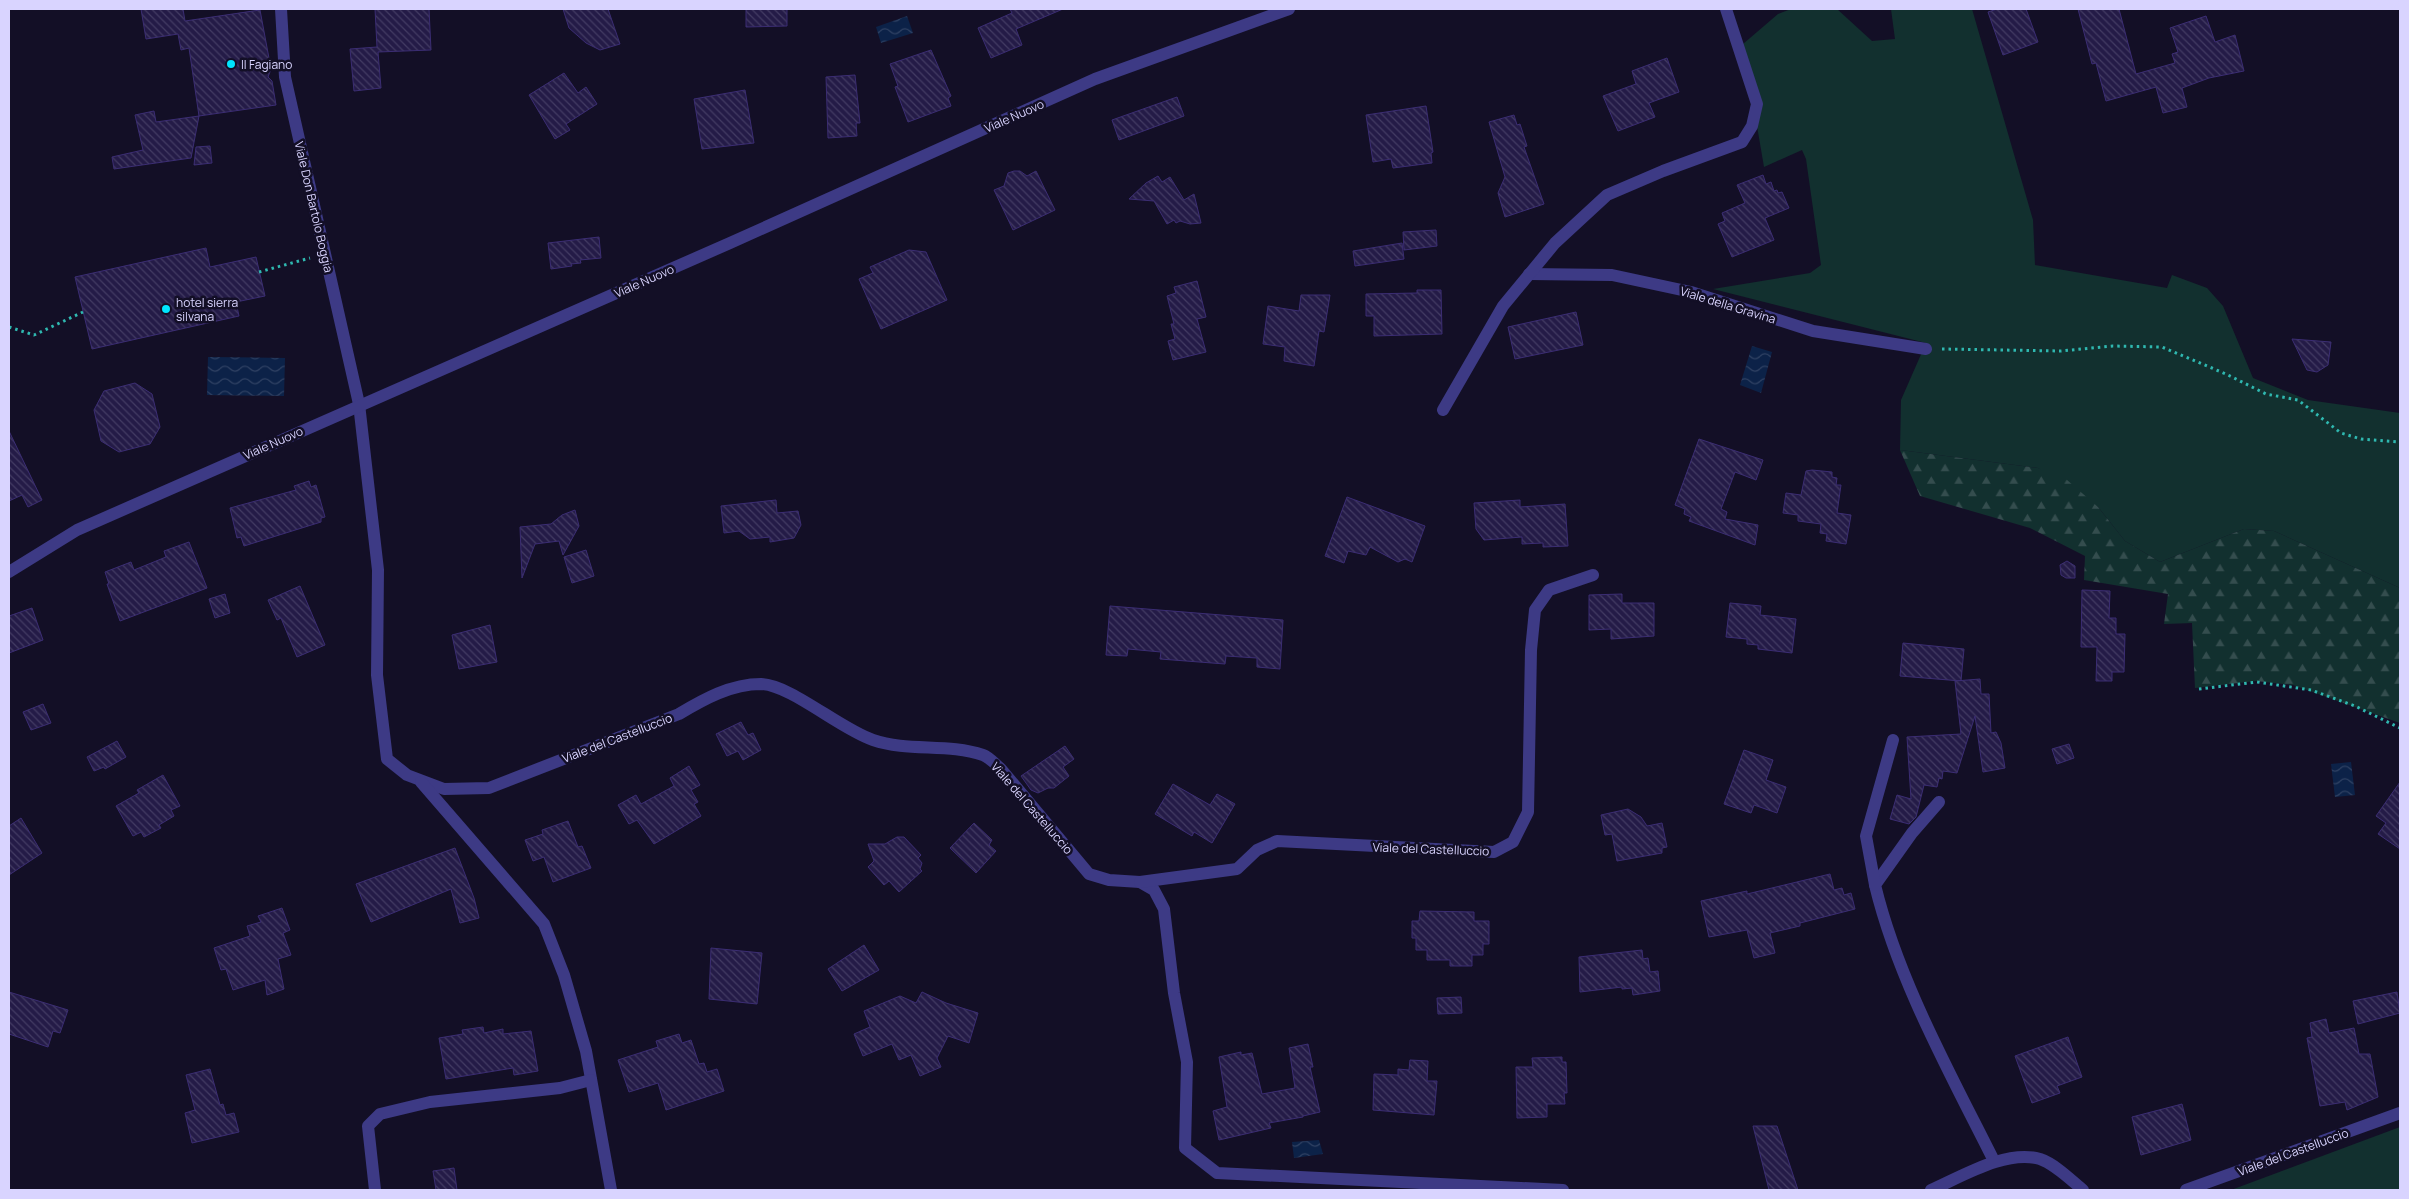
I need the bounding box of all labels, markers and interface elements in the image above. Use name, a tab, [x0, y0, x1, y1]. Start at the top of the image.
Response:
place label: Il Fagiano	[241, 56, 292, 73]
marker: Il Fagiano	[225, 58, 237, 70]
street label: Viale Nuovo	[981, 95, 1047, 137]
street label: Viale Don Bartolo Boggia	[291, 140, 337, 274]
street label: Viale Nuovo	[611, 260, 677, 302]
street label: Viale della Gravina	[1678, 282, 1778, 328]
place label: hotel sierra silvana	[176, 294, 238, 325]
marker: hotel sierra silvana	[160, 303, 172, 315]
street label: Viale Nuovo	[240, 422, 306, 464]
street label: Viale del Castelluccio	[559, 709, 675, 767]
street label: Viale del Castelluccio	[987, 758, 1077, 858]
street label: Viale del Castelluccio	[1372, 838, 1490, 860]
street label: Viale del Castelluccio	[2235, 1124, 2351, 1180]

